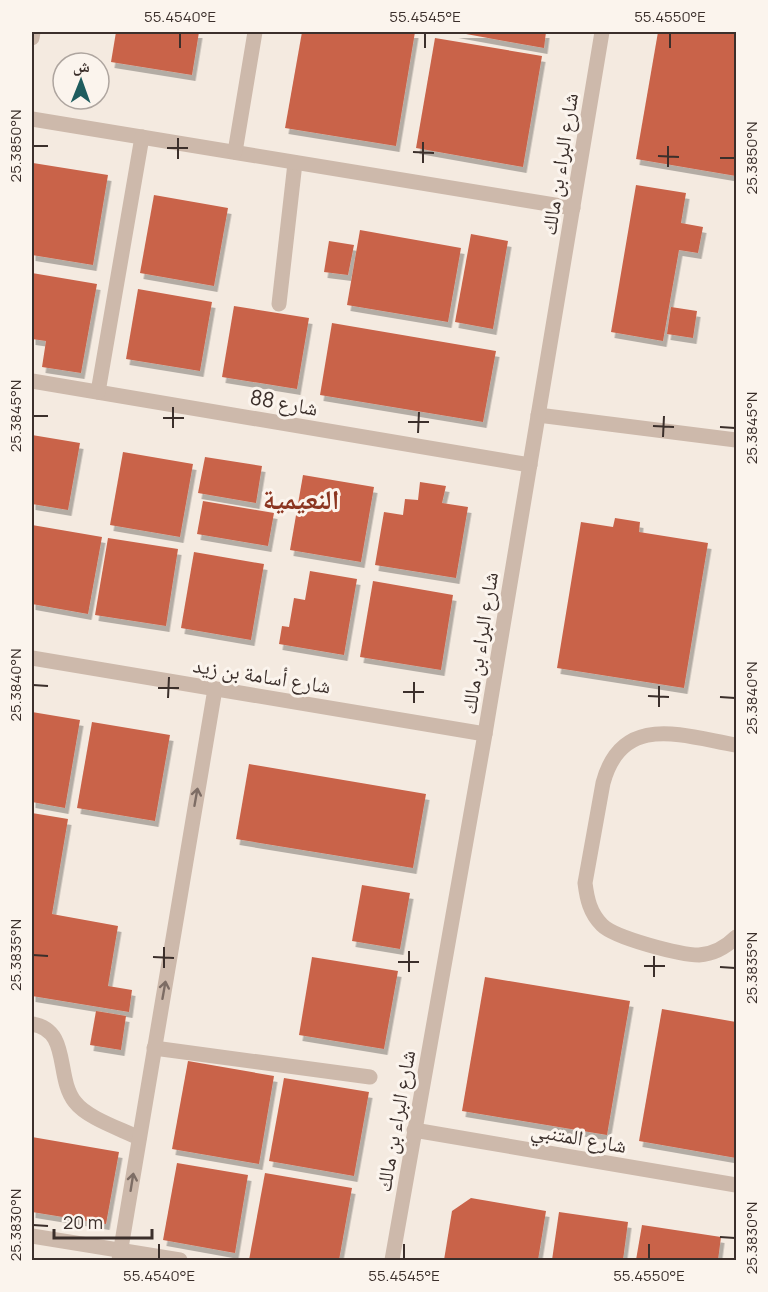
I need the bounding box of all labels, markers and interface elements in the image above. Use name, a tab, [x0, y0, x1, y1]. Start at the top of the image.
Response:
text: 55.4540°E	[144, 6, 216, 27]
text: 55.4545°E	[389, 6, 461, 27]
text: 55.4550°E	[634, 6, 706, 27]
north arrow	[51, 51, 111, 111]
text: ش	[73, 55, 90, 77]
street label: شارع البراء بن مالك	[534, 91, 584, 237]
text: 25.3850°N	[5, 110, 26, 182]
text: 25.3850°N	[741, 122, 762, 194]
text: 25.3845°N	[5, 380, 26, 452]
street label: شارع 88	[248, 382, 320, 422]
text: 25.3845°N	[741, 392, 762, 464]
district label: النعيمية	[263, 480, 339, 517]
street label: شارع البراء بن مالك	[454, 570, 504, 716]
text: 25.3840°N	[5, 648, 26, 722]
street label: شارع أسامة بن زيد	[191, 650, 333, 700]
text: 25.3840°N	[741, 661, 762, 735]
one-way arrow	[191, 788, 202, 808]
text: 25.3835°N	[5, 919, 26, 991]
text: 25.3835°N	[741, 932, 762, 1004]
one-way arrow	[159, 980, 170, 1000]
street label: شارع البراء بن مالك	[369, 1048, 421, 1194]
street label: شارع المتنبي	[528, 1115, 629, 1162]
one-way arrow	[126, 1173, 137, 1192]
text: 25.3830°N	[5, 1189, 26, 1261]
scale bar	[54, 1202, 152, 1240]
text: 25.3830°N	[741, 1202, 762, 1274]
text: 20 m	[63, 1210, 103, 1234]
text: 55.4540°E	[123, 1265, 195, 1286]
text: 55.4545°E	[368, 1265, 440, 1286]
text: 55.4550°E	[613, 1265, 685, 1286]

